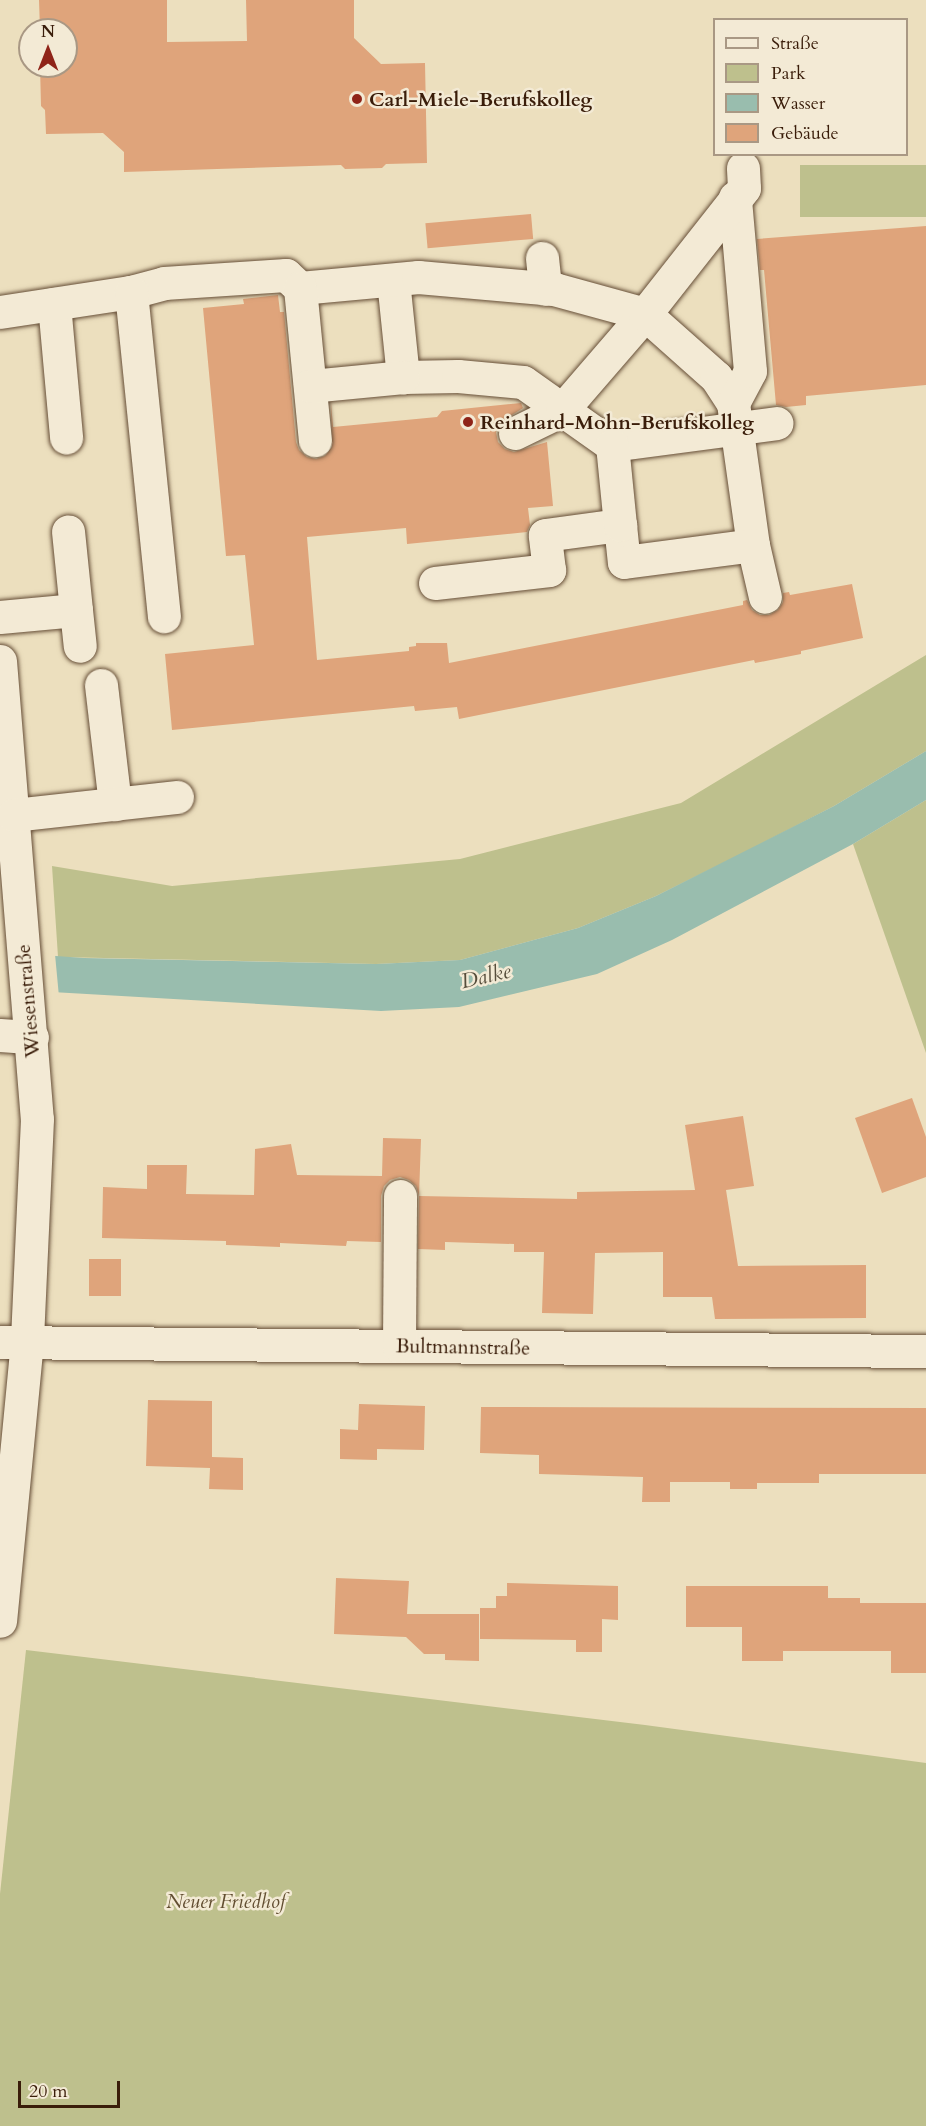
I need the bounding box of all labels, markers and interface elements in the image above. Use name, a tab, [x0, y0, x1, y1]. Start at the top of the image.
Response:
north arrow	[18, 18, 78, 78]
legend	[713, 18, 908, 156]
text: N	[41, 21, 55, 43]
text: Straße	[771, 31, 819, 56]
text: Park	[771, 61, 806, 86]
place label: Carl-Miele-Berufskolleg	[369, 87, 592, 111]
text: Wasser	[771, 91, 825, 116]
marker: Carl-Miele-Berufskolleg	[350, 92, 364, 106]
text: Gebäude	[771, 121, 839, 146]
place label: Reinhard-Mohn-Berufskolleg	[480, 410, 754, 434]
marker: Reinhard-Mohn-Berufskolleg	[461, 415, 475, 429]
street label: Wiesenstraße	[11, 943, 45, 1059]
water label: Dalke	[459, 959, 513, 995]
street label: Bultmannstraße	[396, 1334, 530, 1360]
park label: Neuer Friedhof	[166, 1889, 286, 1913]
scale bar	[21, 2069, 123, 2107]
text: 20 m	[29, 2079, 68, 2104]

